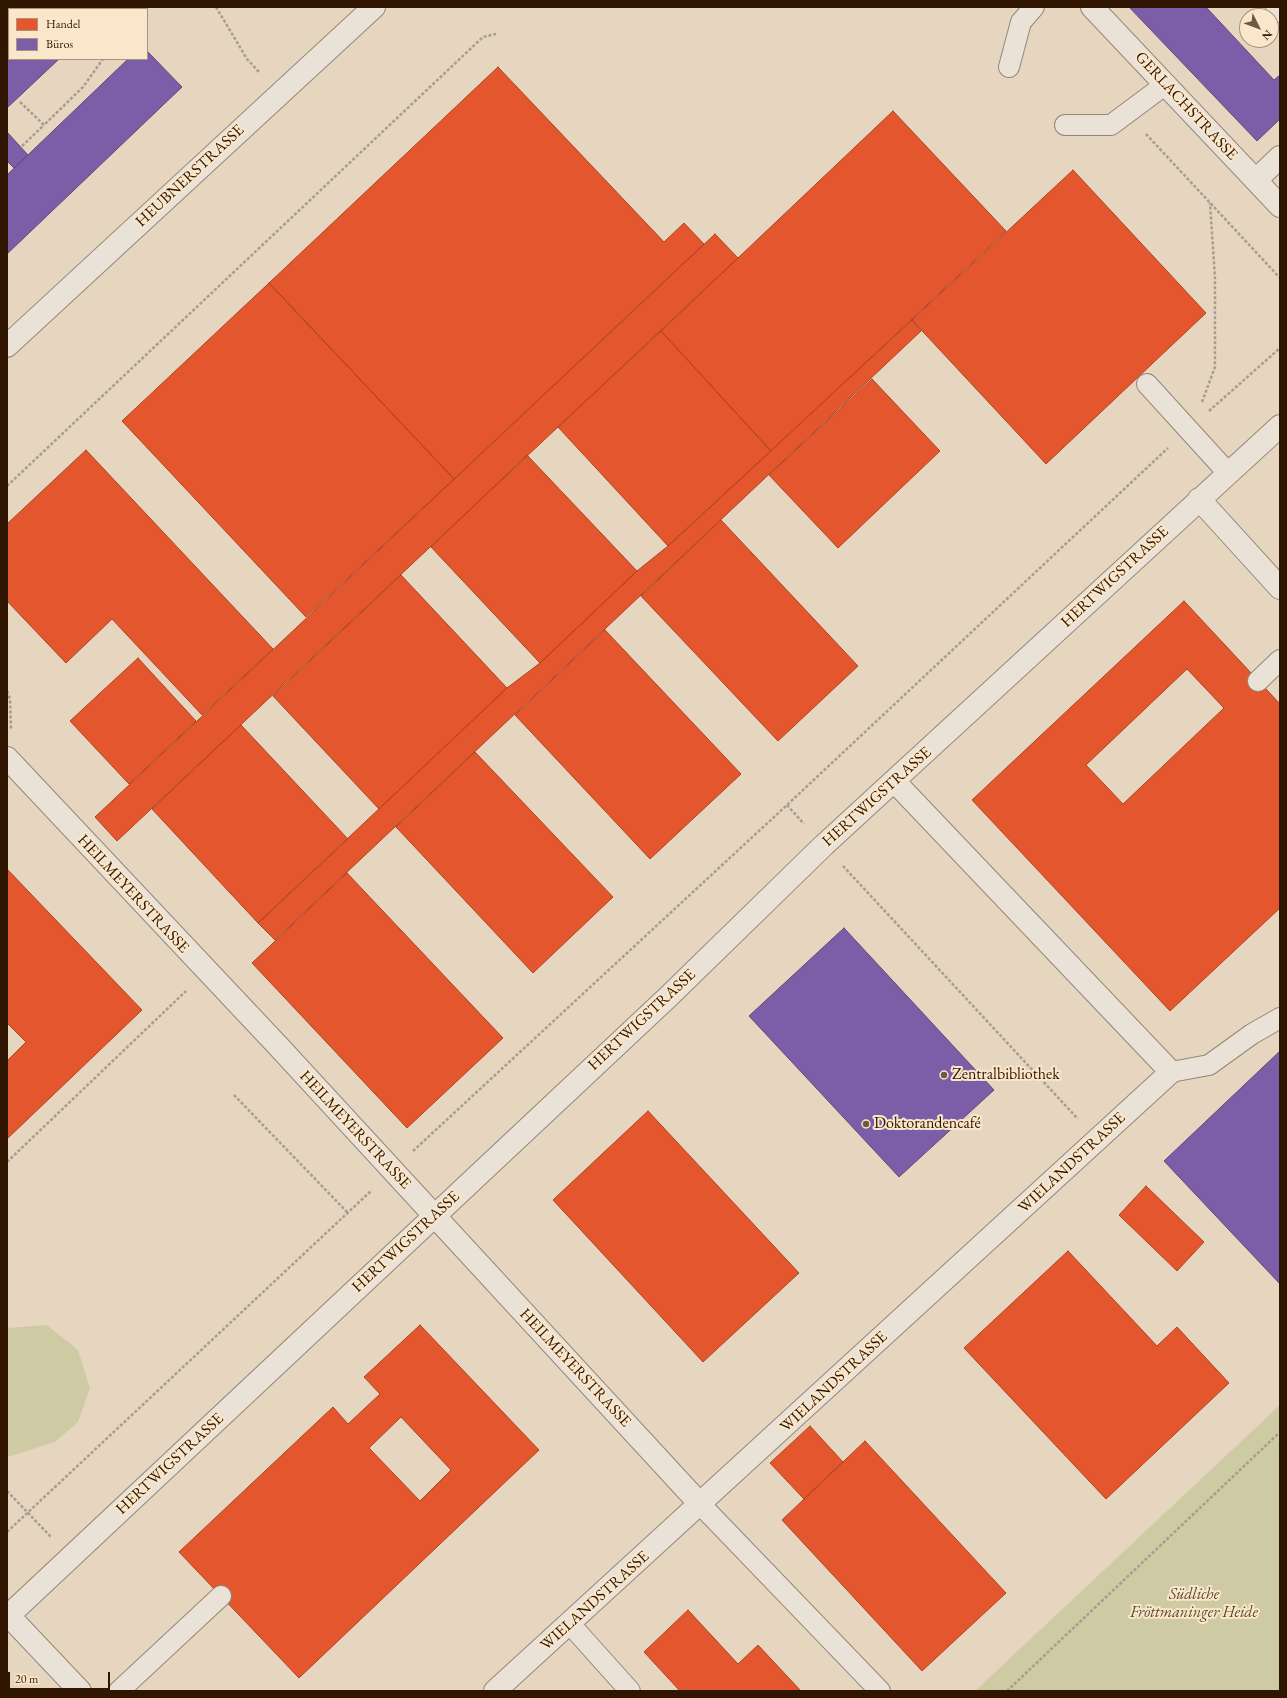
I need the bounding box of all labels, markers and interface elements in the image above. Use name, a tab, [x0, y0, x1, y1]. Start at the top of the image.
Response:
legend	[8, 8, 148, 60]
north arrow	[1239, 8, 1279, 48]
text: Handel	[46, 16, 80, 32]
text: N	[1259, 27, 1275, 43]
text: Büros	[46, 36, 73, 52]
street label: GERLACHSTRASSE	[1131, 48, 1241, 164]
street label: HEUBNERSTRASSE	[132, 121, 248, 231]
street label: HERTWIGSTRASSE	[1057, 522, 1173, 632]
street label: HERTWIGSTRASSE	[819, 743, 935, 851]
street label: HEILMEYERSTRASSE	[73, 831, 193, 957]
street label: HERTWIGSTRASSE	[584, 965, 700, 1075]
place label: Zentralbibliothek	[952, 1065, 1060, 1085]
street label: HEILMEYERSTRASSE	[295, 1067, 415, 1193]
marker: Zentralbibliothek	[939, 1070, 949, 1080]
street label: WIELANDSTRASSE	[1014, 1108, 1130, 1218]
place label: Doktorandencafé	[874, 1114, 981, 1134]
marker: Doktorandencafé	[861, 1119, 871, 1129]
street label: HERTWIGSTRASSE	[348, 1187, 464, 1297]
street label: HEILMEYERSTRASSE	[515, 1305, 635, 1431]
street label: WIELANDSTRASSE	[776, 1327, 892, 1437]
street label: HERTWIGSTRASSE	[112, 1409, 228, 1519]
street label: WIELANDSTRASSE	[537, 1547, 653, 1655]
park label: Südliche Fröttmaninger Heide	[1130, 1585, 1258, 1623]
scale bar	[10, 1664, 112, 1690]
text: 20 m	[15, 1671, 38, 1687]

